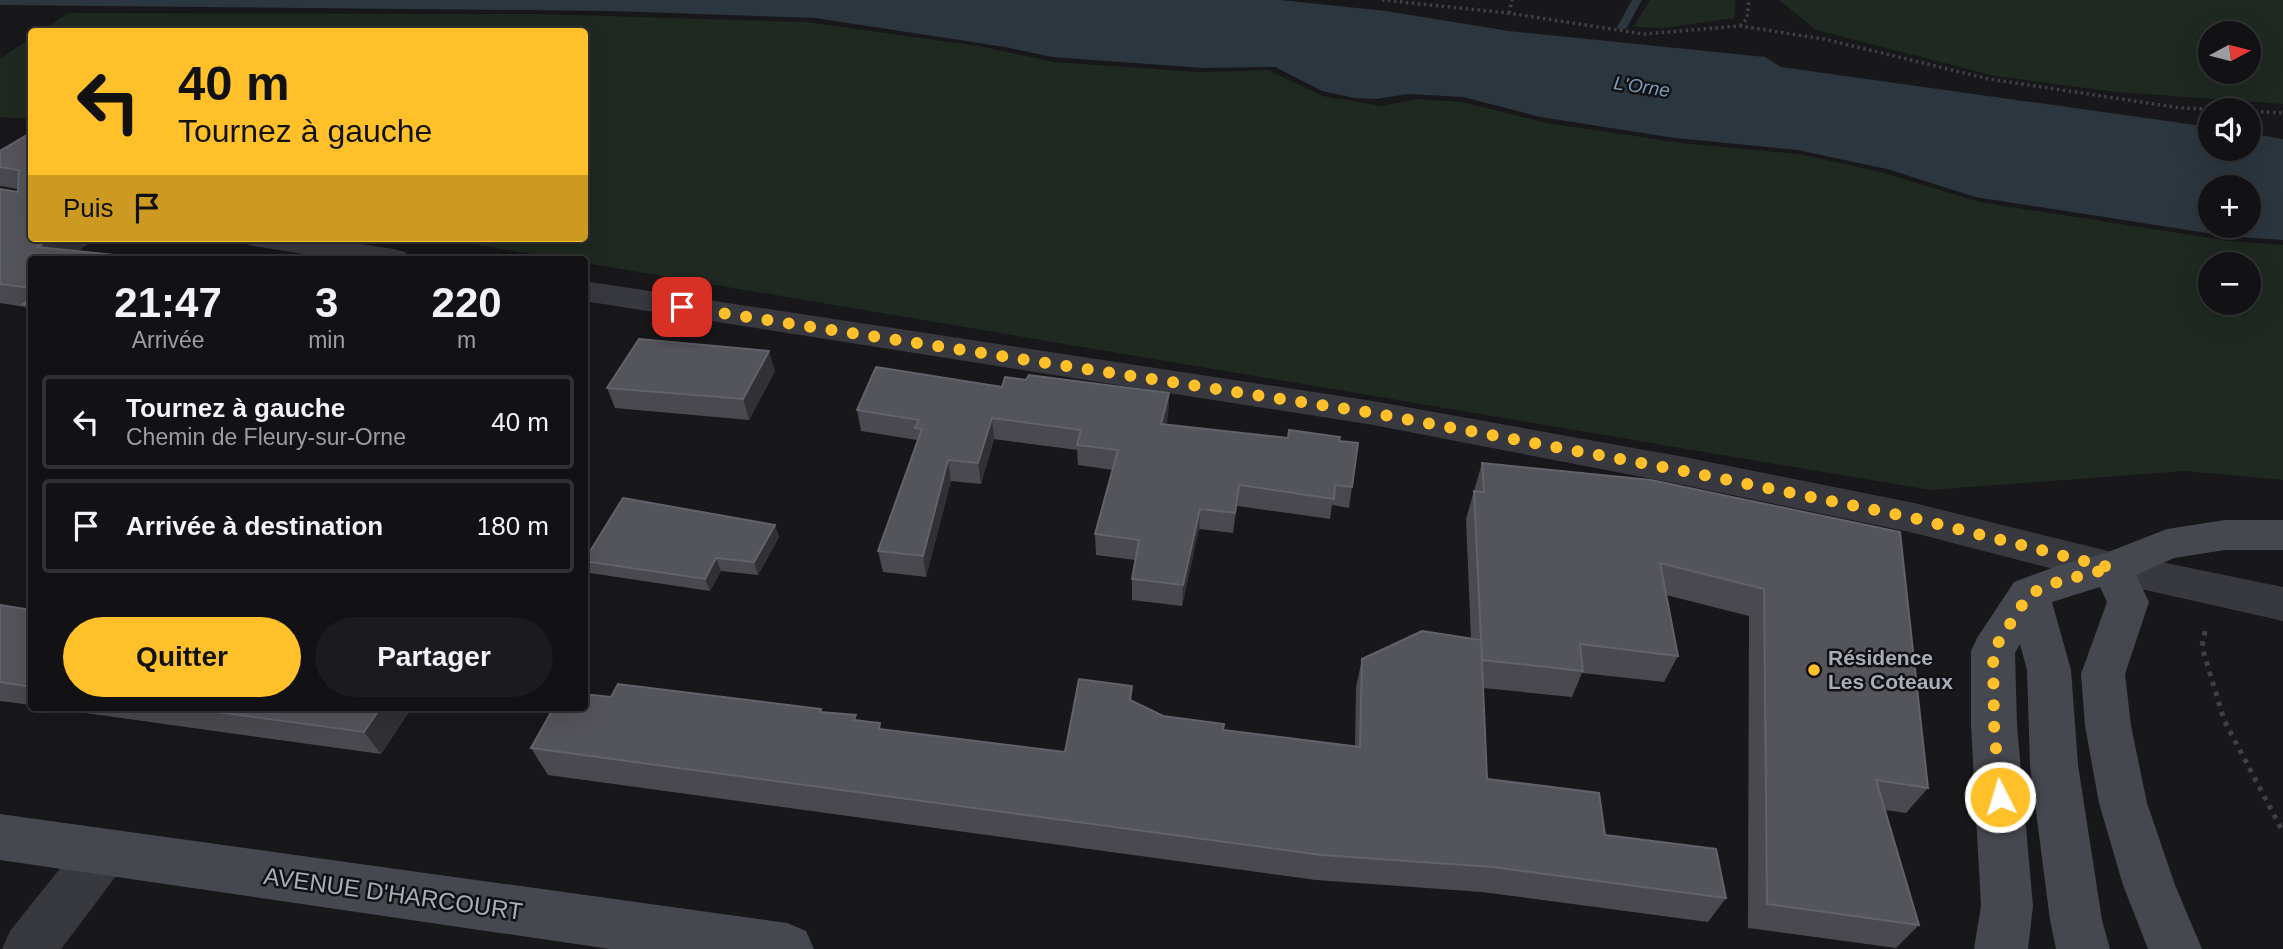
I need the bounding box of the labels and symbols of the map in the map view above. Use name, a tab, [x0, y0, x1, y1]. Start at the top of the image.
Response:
north arrow	[2198, 21, 2261, 84]
water label: L'Orne	[1613, 72, 1671, 101]
pin	[652, 277, 712, 337]
place label: Résidence Les Coteaux	[1828, 646, 1953, 693]
marker: Résidence Les Coteaux	[1806, 662, 1822, 678]
position arrow	[1963, 760, 2037, 834]
street label: AVENUE D'HARCOURT	[262, 862, 525, 925]

